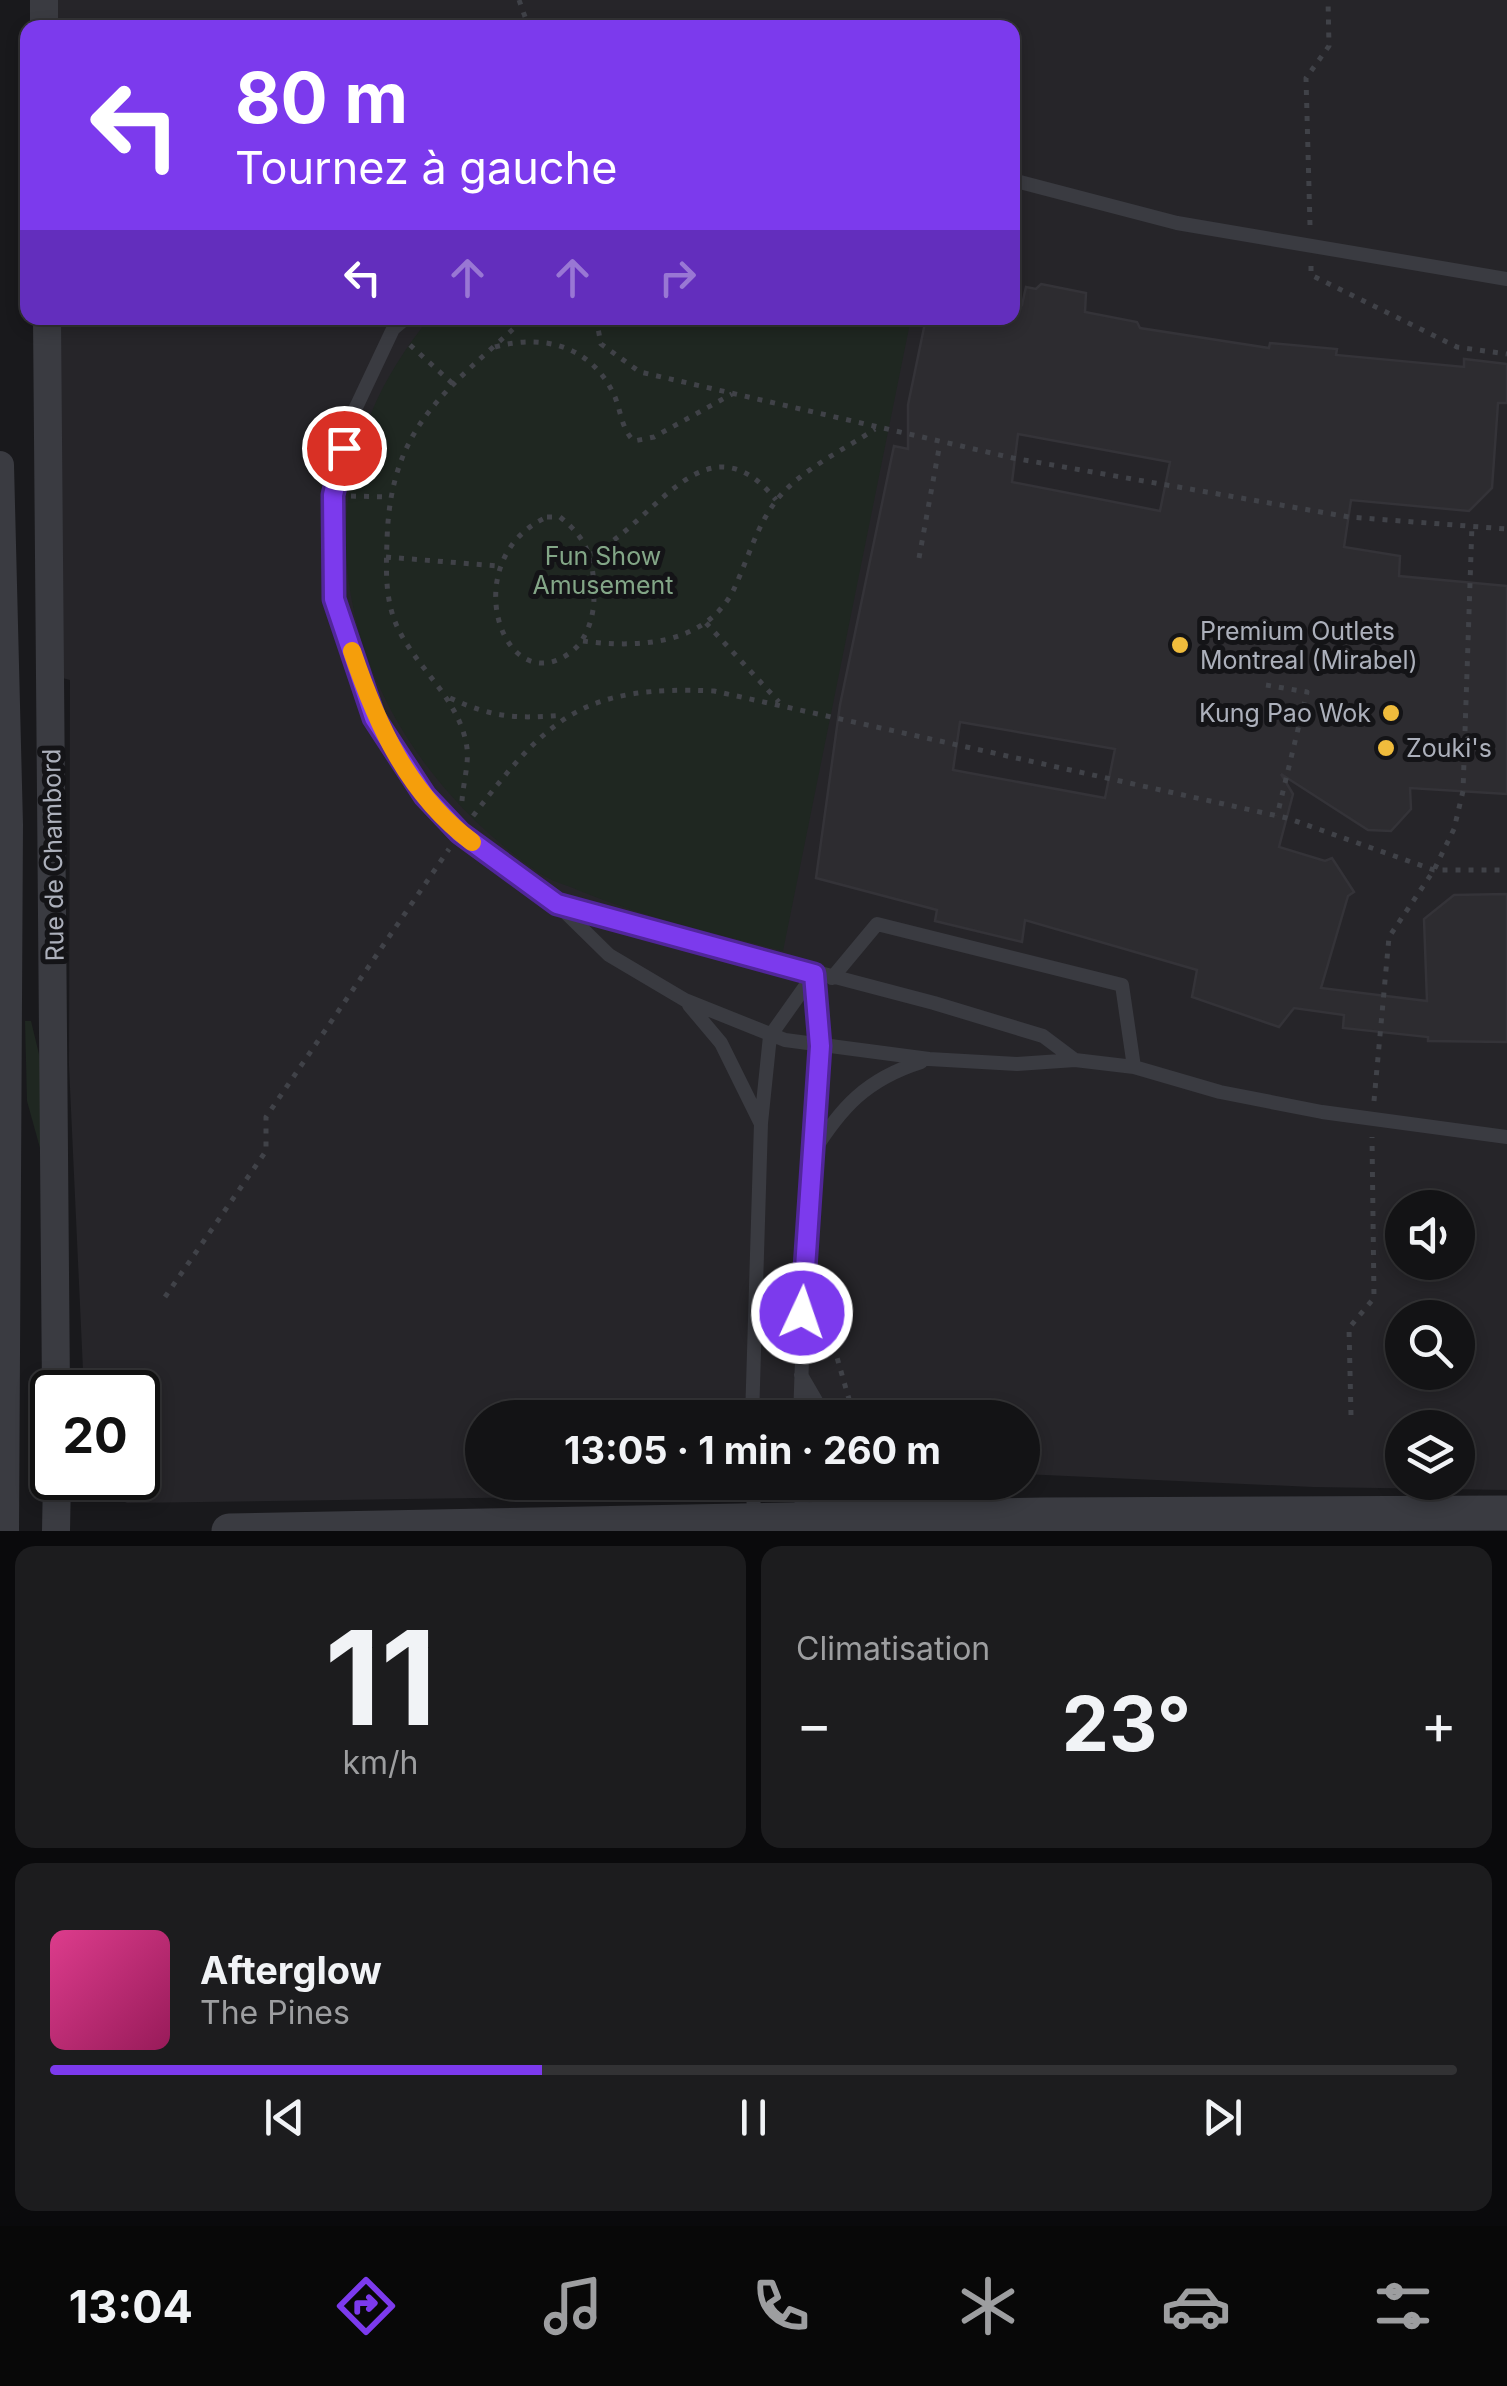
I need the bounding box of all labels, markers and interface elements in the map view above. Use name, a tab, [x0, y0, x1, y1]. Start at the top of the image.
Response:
text: 80 m	[235, 55, 408, 140]
icon: left	[70, 60, 200, 190]
text: Tournez à gauche	[235, 140, 617, 195]
icon: left	[335, 250, 390, 305]
icon: ahead	[440, 250, 495, 305]
icon: ahead	[545, 250, 600, 305]
icon: right	[650, 250, 705, 305]
pin	[302, 406, 387, 491]
icon: arrive	[317, 421, 372, 476]
park label: Fun Show Amusement	[532, 541, 674, 600]
place label: Premium Outlets Montreal (Mirabel)	[1200, 616, 1418, 675]
marker: Premium Outlets Montreal (Mirabel)	[1169, 634, 1191, 656]
place label: Kung Pao Wok	[1199, 698, 1371, 728]
marker: Kung Pao Wok	[1380, 702, 1402, 724]
place label: Zouki's	[1406, 733, 1492, 763]
marker: Zouki's	[1375, 737, 1397, 759]
street label: Rue de Chambord	[36, 748, 70, 962]
map controls	[1385, 1190, 1475, 1500]
button: sound	[1385, 1190, 1475, 1280]
position arrow	[750, 1261, 854, 1365]
button: search	[1385, 1300, 1475, 1390]
speed limit sign: 20	[30, 1370, 160, 1500]
button: layers	[1385, 1410, 1475, 1500]
text: 13:05 · 1 min · 260 m	[564, 1427, 941, 1473]
text: 11	[324, 1599, 437, 1756]
text: Climatisation	[796, 1629, 990, 1668]
text: 23°	[1062, 1678, 1191, 1769]
text: −	[796, 1691, 832, 1757]
text: +	[1421, 1691, 1457, 1757]
text: km/h	[342, 1743, 419, 1782]
text: Afterglow	[200, 1947, 382, 1993]
text: The Pines	[200, 1993, 350, 2032]
icon: previous	[257, 2090, 312, 2145]
icon: pause	[726, 2090, 781, 2145]
icon: next	[1195, 2090, 1250, 2145]
icon: directions	[331, 2271, 401, 2341]
icon: music	[538, 2271, 608, 2341]
icon: phone	[746, 2271, 816, 2341]
icon: climate	[953, 2271, 1023, 2341]
icon: car	[1161, 2271, 1231, 2341]
icon: filters	[1368, 2271, 1438, 2341]
text: 13:04	[69, 2279, 193, 2334]

